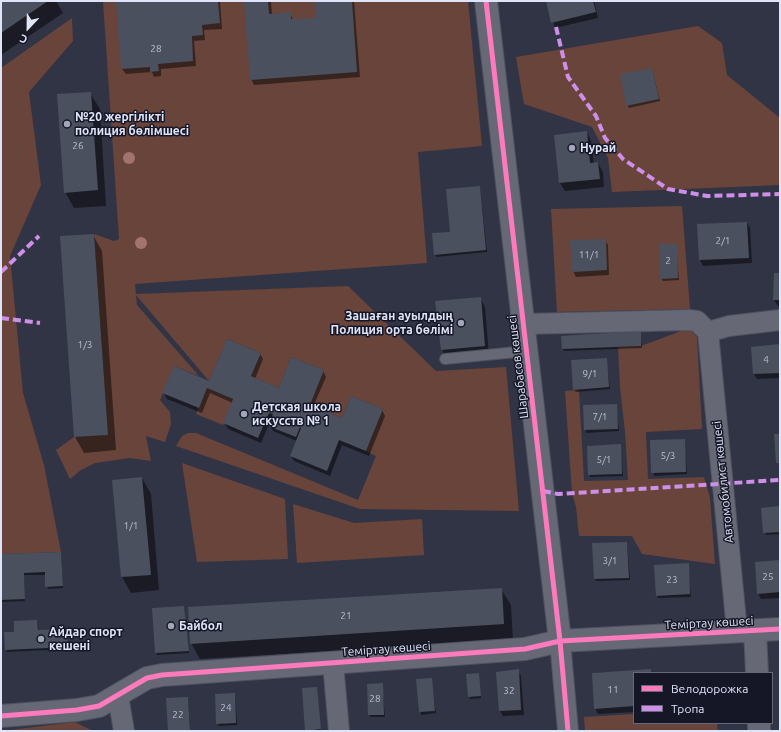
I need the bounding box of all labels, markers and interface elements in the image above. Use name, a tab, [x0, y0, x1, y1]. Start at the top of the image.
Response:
north arrow	[8, 8, 48, 48]
text: С	[18, 32, 29, 46]
house number: 28	[150, 43, 162, 55]
place label: №20 жергілікті полиция бөлімшесі	[75, 110, 189, 138]
marker: №20 жергілікті полиция бөлімшесі	[62, 119, 72, 129]
house number: 26	[72, 140, 84, 152]
place label: Нурай	[580, 141, 616, 155]
marker: Нурай	[567, 143, 577, 153]
house number: 2/1	[716, 235, 730, 247]
house number: 11/1	[579, 249, 599, 261]
house number: 2	[665, 255, 671, 267]
place label: Зашаған ауылдың Полиция орта бөлімі	[331, 309, 453, 337]
street label: Шарабасов көшесі	[505, 315, 531, 419]
marker: Зашаған ауылдың Полиция орта бөлімі	[456, 318, 466, 328]
house number: 1/3	[78, 339, 92, 351]
house number: 4	[763, 354, 769, 366]
house number: 9/1	[583, 368, 597, 380]
place label: Детская школа искусств № 1	[252, 400, 341, 428]
marker: Детская школа искусств № 1	[239, 409, 249, 419]
house number: 7/1	[593, 411, 607, 423]
street label: Автомобилист көшесі	[709, 420, 737, 544]
house number: 5/3	[661, 450, 675, 462]
house number: 5/1	[597, 454, 611, 466]
house number: 1/1	[124, 520, 138, 532]
house number: 3/1	[603, 555, 617, 567]
house number: 25	[762, 571, 774, 583]
house number: 23	[666, 574, 678, 586]
house number: 21	[340, 610, 352, 622]
street label: Теміртау көшесі	[664, 613, 754, 633]
place label: Байбол	[179, 619, 222, 633]
marker: Байбол	[166, 621, 176, 631]
place label: Айдар спорт кешені	[49, 625, 123, 653]
marker: Айдар спорт кешені	[36, 634, 46, 644]
street label: Теміртау көшесі	[341, 639, 431, 659]
legend	[633, 672, 773, 724]
text: Велодорожка	[671, 682, 748, 695]
house number: 11	[607, 684, 619, 696]
house number: 32	[503, 685, 515, 697]
house number: 28	[369, 693, 381, 705]
house number: 24	[220, 702, 232, 714]
text: Тропа	[671, 702, 704, 715]
house number: 22	[172, 709, 184, 721]

